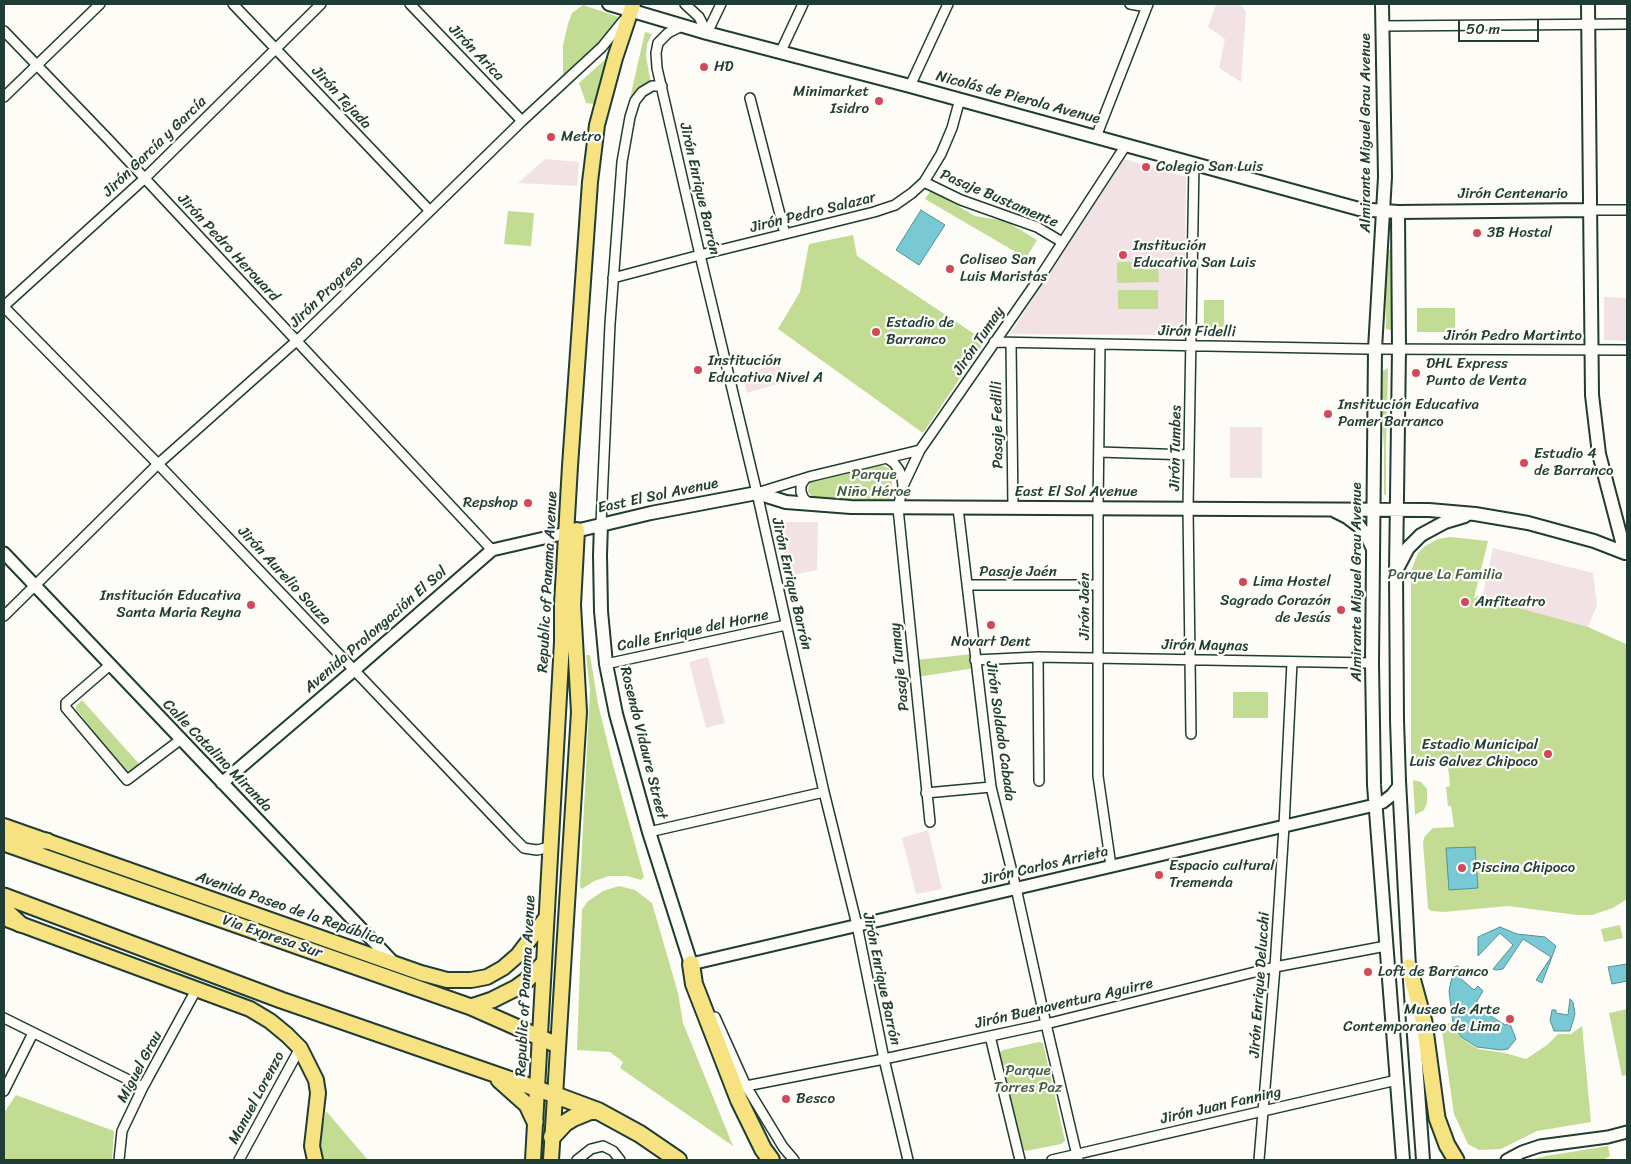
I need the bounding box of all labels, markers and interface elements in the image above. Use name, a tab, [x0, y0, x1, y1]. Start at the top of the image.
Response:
scale bar	[1461, 10, 1542, 42]
text: 50 m	[1466, 16, 1500, 42]
street label: Jirón Arica	[444, 21, 508, 85]
street label: Almirante Miguel Grau Avenue	[1357, 33, 1375, 233]
place label: HD	[714, 58, 734, 76]
marker: HD	[698, 61, 710, 73]
street label: Jirón Tejada	[307, 63, 375, 133]
street label: Nicolás de Pierola Avenue	[934, 67, 1102, 129]
place label: Minimarket Isidro	[793, 83, 869, 118]
street label: Jirón García y García	[100, 93, 210, 201]
marker: Minimarket Isidro	[873, 95, 885, 107]
street label: Jirón Enrique Barrón	[675, 121, 723, 257]
place label: Metro	[561, 128, 601, 146]
marker: Metro	[545, 131, 557, 143]
place label: Colegio San Luis	[1156, 158, 1263, 176]
marker: Colegio San Luis	[1140, 161, 1152, 173]
street label: Pasaje Bustamente	[937, 166, 1061, 232]
street label: Jirón Centenario	[1458, 185, 1568, 203]
street label: Jirón Pedro Salazar	[748, 189, 878, 237]
street label: Jirón Pedro Herouard	[173, 190, 283, 306]
place label: 3B Hostal	[1487, 224, 1552, 242]
marker: 3B Hostal	[1471, 227, 1483, 239]
place label: Institución Educativa San Luis	[1133, 237, 1256, 272]
marker: Institución Educativa San Luis	[1117, 249, 1129, 261]
place label: Coliseo San Luis Maristas	[960, 251, 1047, 286]
street label: Jirón Progreso	[286, 252, 368, 332]
marker: Coliseo San Luis Maristas	[944, 263, 956, 275]
street label: Jirón Tumay	[950, 303, 1008, 379]
place label: Estadio de Barranco	[886, 314, 954, 349]
street label: Jirón Fidelli	[1158, 322, 1236, 342]
marker: Estadio de Barranco	[870, 326, 882, 338]
street label: Jirón Pedro Martinto	[1444, 327, 1582, 345]
place label: Institución Educativa Nivel A	[708, 352, 823, 387]
place label: DHL Express Punto de Venta	[1426, 355, 1526, 390]
marker: Institución Educativa Nivel A	[692, 364, 704, 376]
marker: DHL Express Punto de Venta	[1410, 367, 1422, 379]
street label: Pasaje Fedilli	[988, 381, 1008, 469]
place label: Institución Educativa Pamer Barranco	[1338, 396, 1479, 431]
street label: Jirón Tumbes	[1166, 405, 1186, 491]
marker: Institución Educativa Pamer Barranco	[1322, 408, 1334, 420]
place label: Estudio 4 de Barranco	[1534, 445, 1613, 480]
marker: Estudio 4 de Barranco	[1518, 457, 1530, 469]
park label: Parque Niño Héroe	[837, 466, 911, 501]
street label: East El Sol Avenue	[596, 474, 720, 518]
street label: Almirante Miguel Grau Avenue	[1348, 482, 1366, 682]
street label: East El Sol Avenue	[1015, 483, 1137, 501]
street label: Republic of Panama Avenue	[534, 491, 562, 673]
place label: Repshop	[463, 494, 518, 512]
marker: Repshop	[522, 497, 534, 509]
street label: Jirón Enrique Barrón	[767, 516, 815, 652]
street label: Jirón Aurelio Souza	[234, 523, 334, 629]
street label: Avenida Prolongación El Sol	[301, 563, 451, 697]
street label: Pasaje Jaén	[979, 563, 1057, 581]
park label: Parque La Familia	[1388, 566, 1502, 584]
street label: Jirón Jaén	[1076, 572, 1094, 640]
place label: Lima Hostel	[1253, 573, 1331, 591]
marker: Lima Hostel	[1237, 576, 1249, 588]
place label: Institución Educativa Santa Maria Reyna	[100, 587, 241, 622]
place label: Sagrado Corazón de Jesús	[1220, 592, 1331, 627]
place label: Anfiteatro	[1475, 593, 1545, 611]
marker: Anfiteatro	[1459, 596, 1471, 608]
marker: Institución Educativa Santa Maria Reyna	[245, 599, 257, 611]
marker: Sagrado Corazón de Jesús	[1335, 604, 1347, 616]
street label: Calle Enrique del Horne	[616, 606, 770, 656]
marker: Novart Dent	[985, 619, 997, 631]
street label: Pasaje Tumay	[886, 622, 914, 712]
place label: Novart Dent	[951, 633, 1031, 651]
street label: Jirón Maynas	[1162, 636, 1248, 656]
street label: Jirón Soldado Cabada	[981, 660, 1019, 802]
street label: Rosendo Vidaure Street	[615, 665, 671, 821]
street label: Calle Catalino Miranda	[159, 696, 275, 816]
place label: Estadio Municipal Luis Galvez Chipoco	[1409, 736, 1538, 771]
marker: Estadio Municipal Luis Galvez Chipoco	[1542, 748, 1554, 760]
street label: Jirón Carlos Arrieta	[980, 843, 1110, 889]
place label: Espacio cultural Tremenda	[1169, 857, 1274, 892]
place label: Piscina Chipoco	[1472, 859, 1575, 877]
marker: Piscina Chipoco	[1456, 862, 1468, 874]
street label: Avenida Paseo de la República	[193, 868, 387, 950]
marker: Espacio cultural Tremenda	[1153, 869, 1165, 881]
street label: Republic of Panama Avenue	[512, 895, 540, 1077]
street label: Jirón Enrique Barrón	[858, 911, 904, 1047]
street label: Via Expresa Sur	[220, 912, 324, 962]
street label: Jirón Enrique Delucchi	[1246, 912, 1274, 1058]
place label: Loft de Barranco	[1378, 963, 1488, 981]
marker: Loft de Barranco	[1362, 966, 1374, 978]
street label: Jirón Buenaventura Aguirre	[973, 975, 1155, 1033]
place label: Museo de Arte Contemporaneo de Lima	[1343, 1001, 1500, 1036]
marker: Museo de Arte Contemporaneo de Lima	[1504, 1013, 1516, 1025]
street label: Miguel Grau	[114, 1028, 166, 1106]
street label: Manuel Lorenzo	[225, 1049, 289, 1147]
park label: Parque Torres Paz	[994, 1062, 1062, 1097]
street label: Jirón Juan Fanning	[1159, 1083, 1283, 1129]
place label: Besco	[796, 1090, 835, 1108]
marker: Besco	[780, 1093, 792, 1105]

